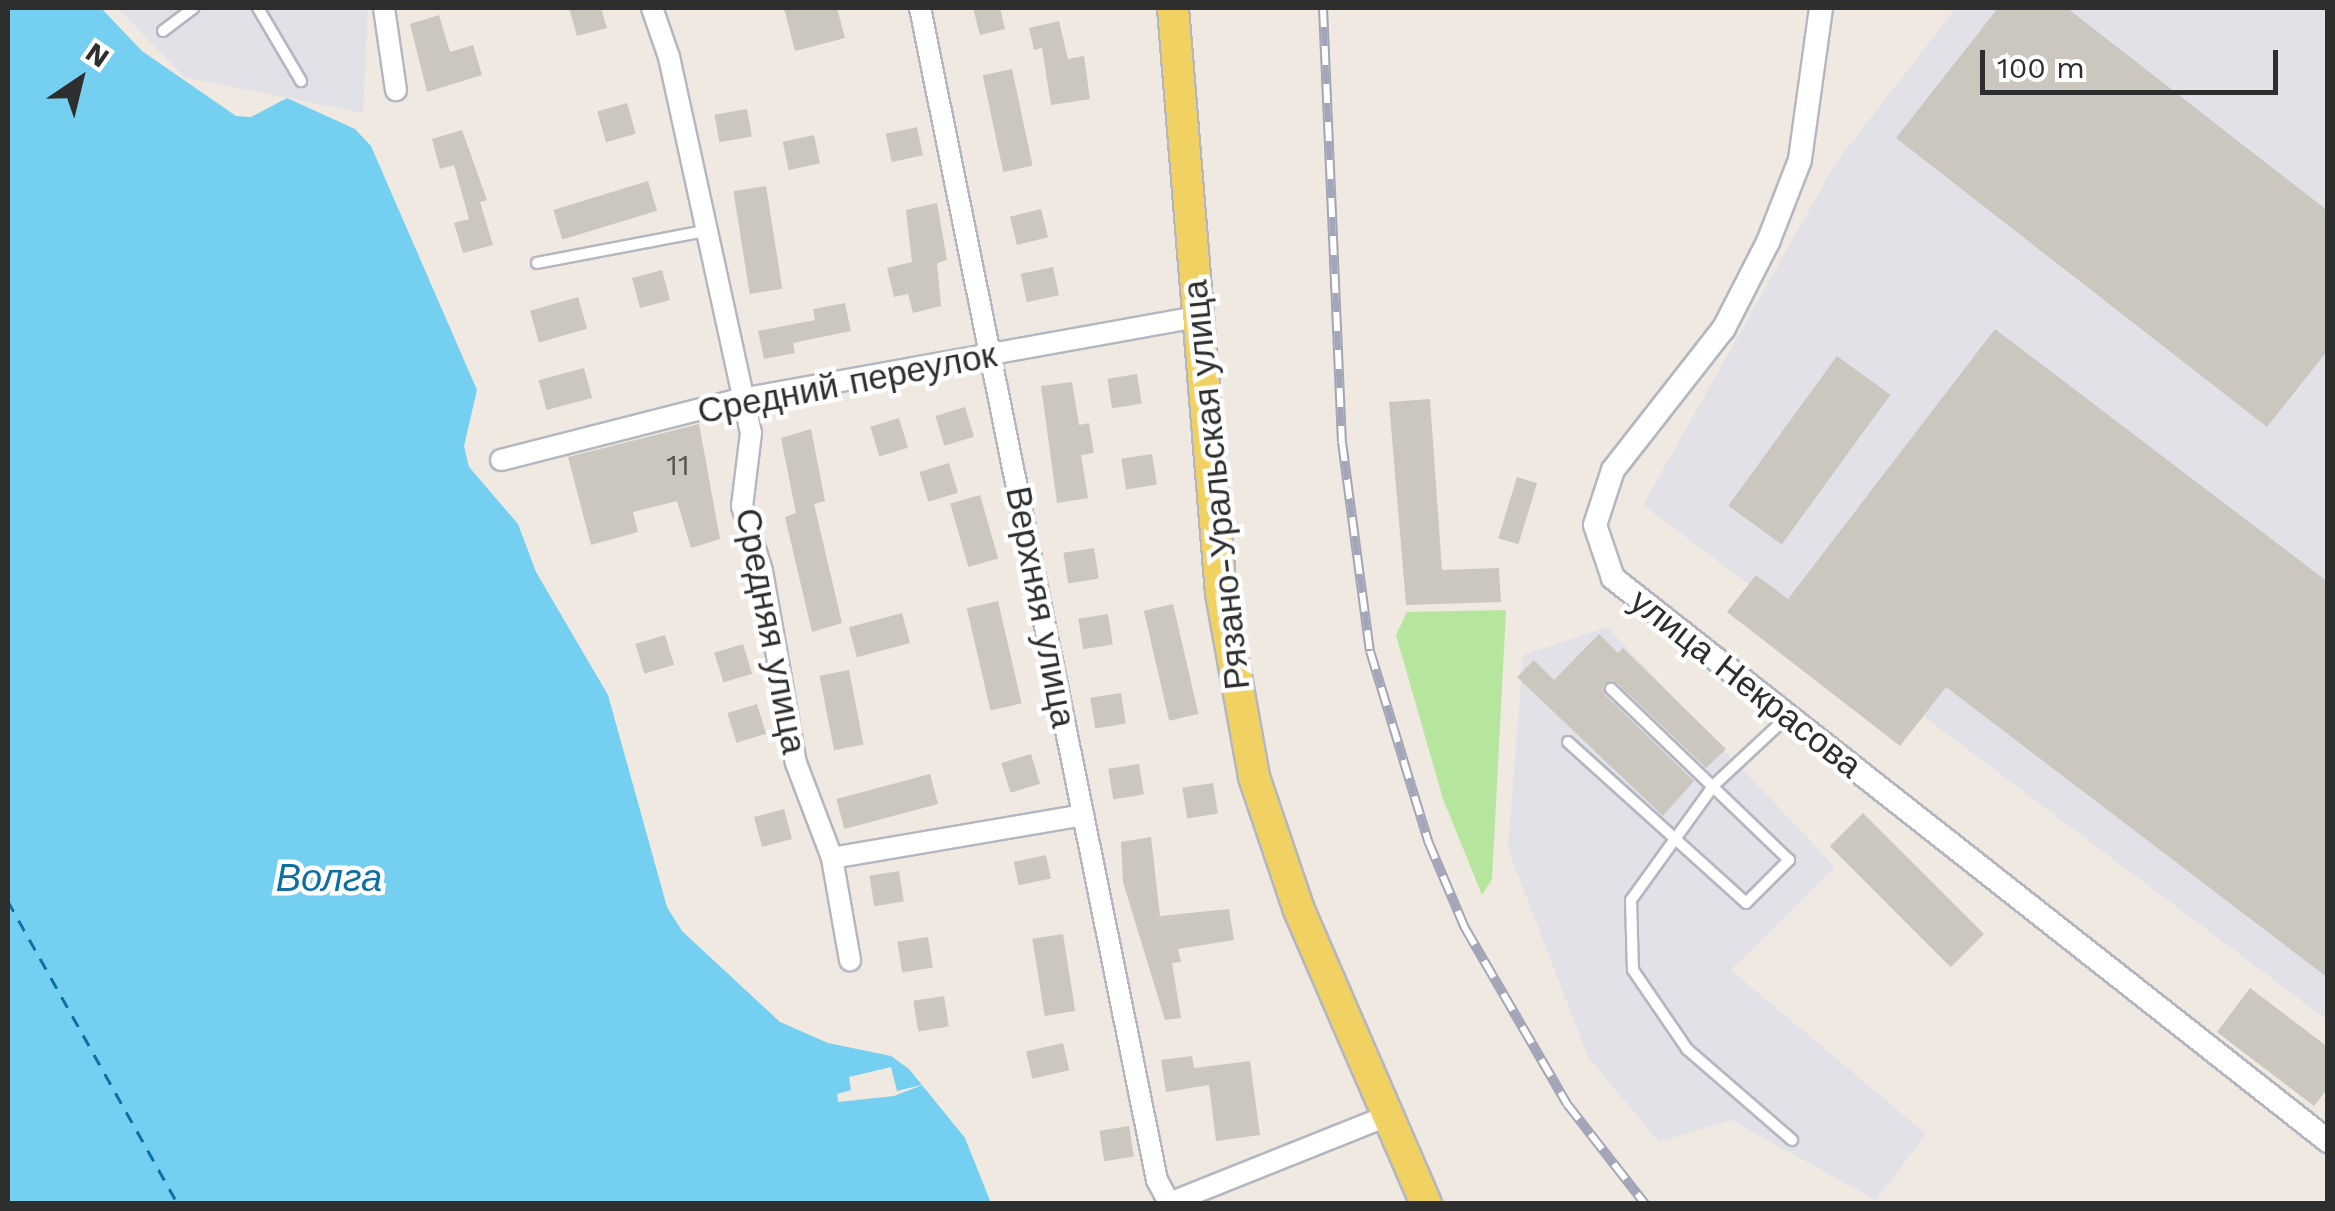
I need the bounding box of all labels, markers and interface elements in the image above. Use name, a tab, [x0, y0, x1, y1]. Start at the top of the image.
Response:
north arrow	[30, 30, 130, 130]
scale bar	[1985, 30, 2282, 92]
text: N	[80, 36, 115, 74]
text: 100 m	[1997, 50, 2085, 85]
street label: Рязано-Уральская улица	[1174, 278, 1258, 692]
street label: Средний переулок	[694, 333, 1000, 433]
house number: 11	[666, 447, 690, 483]
street label: Верхняя улица	[997, 483, 1085, 731]
street label: Средняя улица	[727, 505, 815, 757]
street label: улица Некрасова	[1622, 580, 1870, 786]
water label: Волга	[276, 856, 382, 902]

